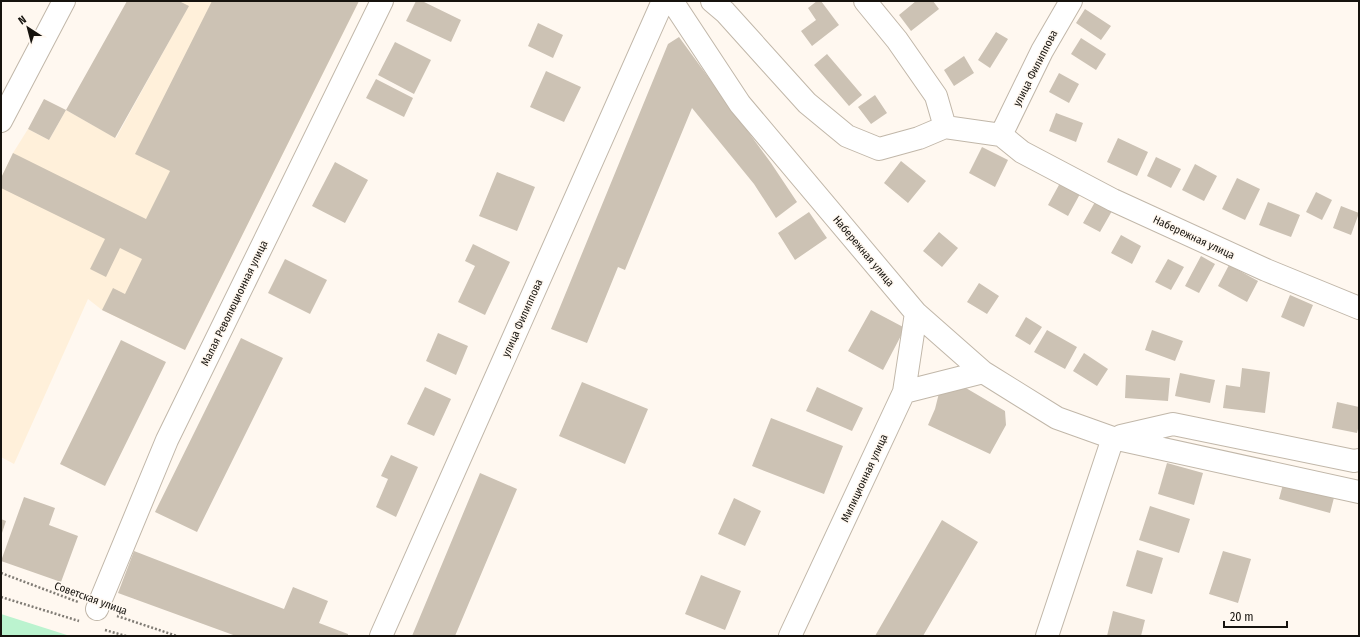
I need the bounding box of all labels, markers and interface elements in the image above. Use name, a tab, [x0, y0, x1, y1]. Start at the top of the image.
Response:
north arrow	[8, 8, 48, 48]
text: N	[16, 13, 29, 28]
street label: улица Филиппова	[1011, 28, 1060, 109]
street label: Набережная улица	[830, 213, 897, 289]
street label: Набережная улица	[1151, 213, 1237, 262]
street label: Малая Революционная улица	[198, 238, 271, 368]
street label: улица Филиппова	[499, 277, 545, 359]
street label: Милиционная улица	[838, 432, 891, 524]
street label: Советская улица	[53, 579, 129, 618]
scale bar	[1224, 603, 1287, 629]
text: 20 m	[1230, 610, 1254, 624]

